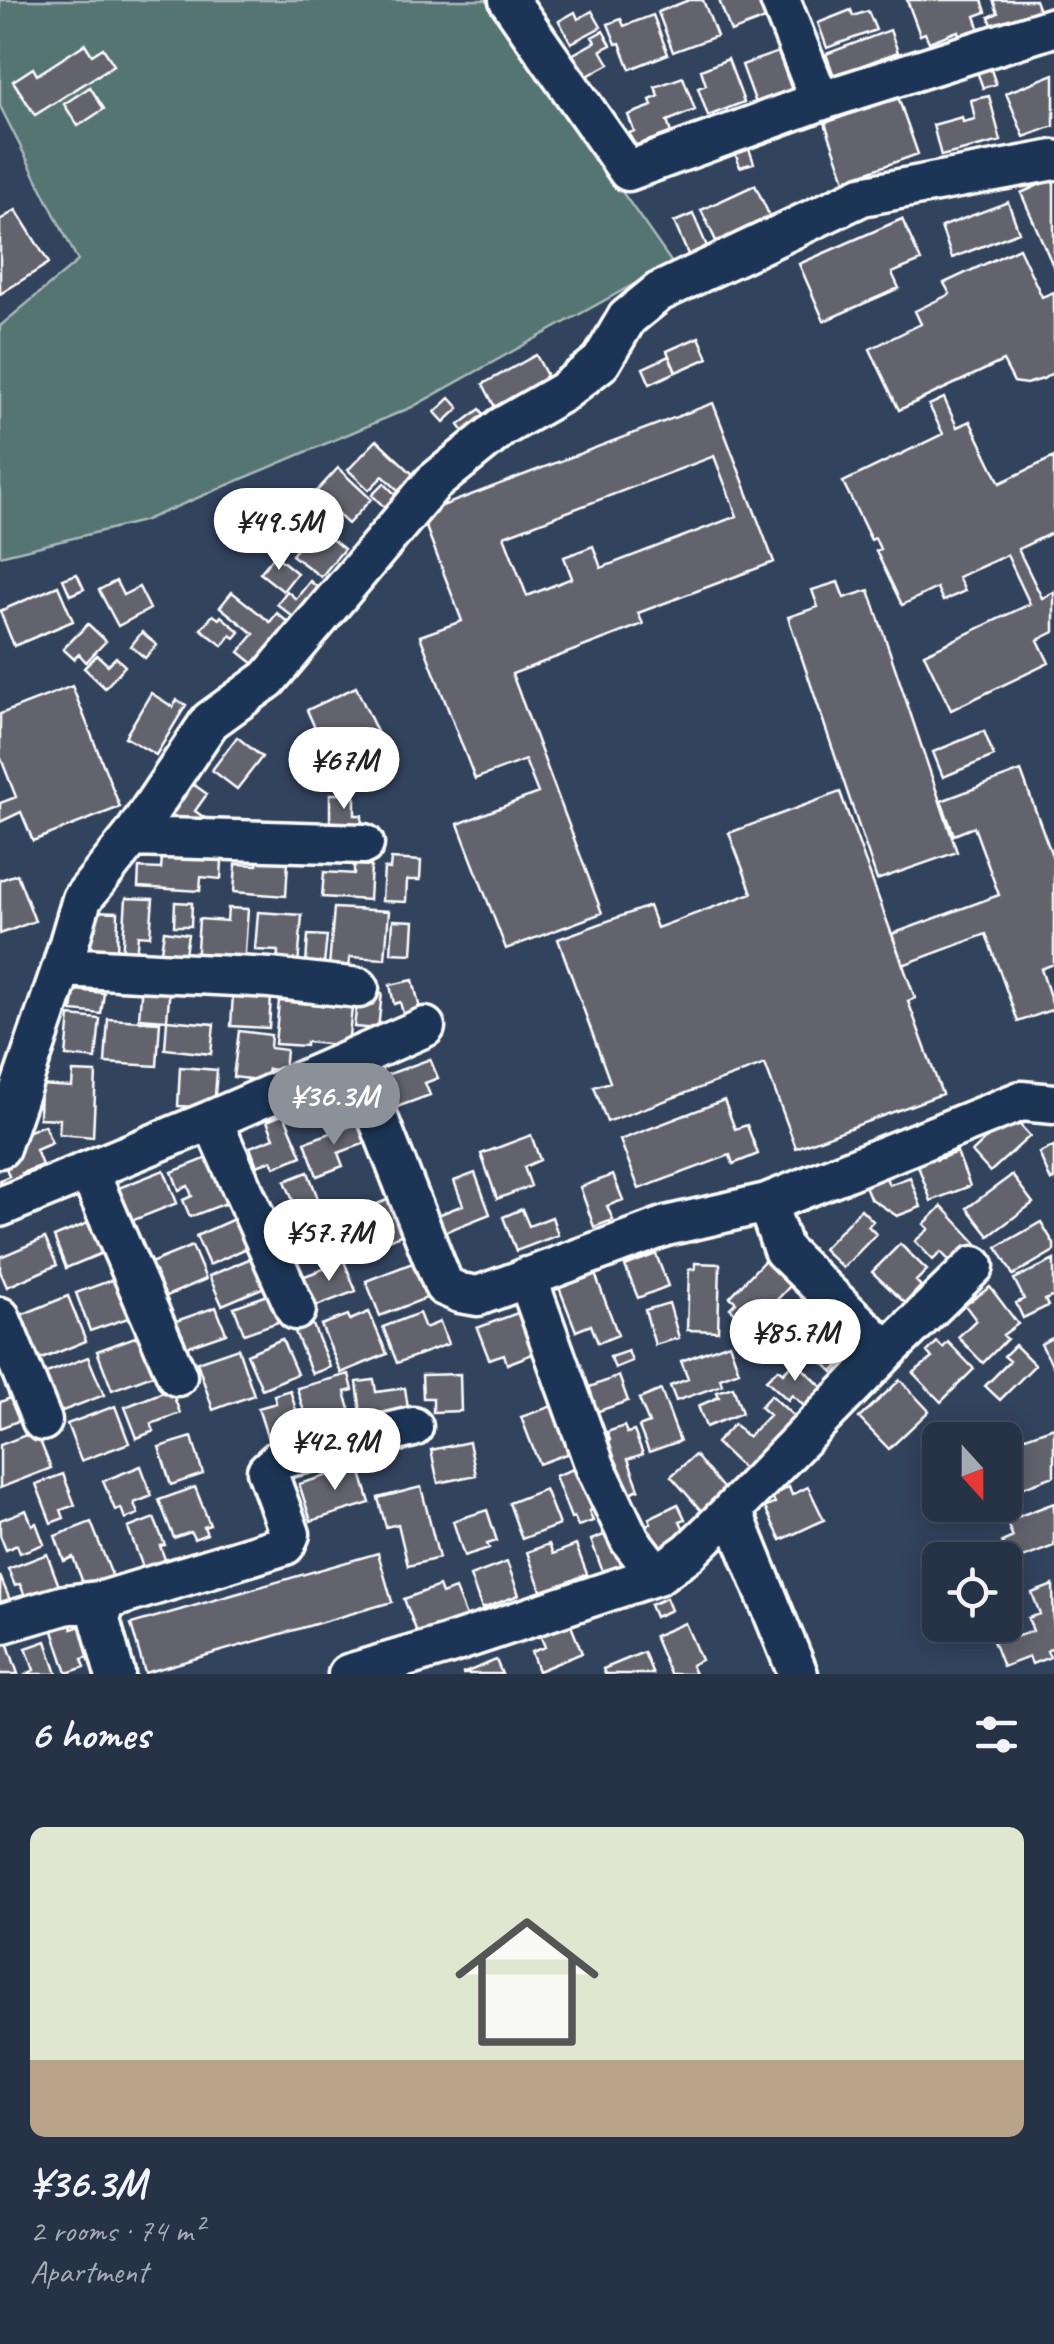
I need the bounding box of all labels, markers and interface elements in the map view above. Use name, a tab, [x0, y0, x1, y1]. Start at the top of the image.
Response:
pin: ¥49.5M	[198, 488, 360, 573]
text: ¥49.5M	[236, 500, 322, 541]
pin: ¥67M	[285, 727, 403, 812]
text: ¥67M	[310, 739, 378, 780]
pin: ¥36.3M	[253, 1063, 415, 1148]
text: ¥36.3M	[290, 1075, 378, 1116]
pin: ¥57.7M	[248, 1199, 410, 1284]
text: ¥57.7M	[286, 1211, 372, 1252]
pin: ¥85.7M	[714, 1299, 876, 1384]
text: ¥85.7M	[752, 1311, 838, 1352]
pin: ¥42.9M	[254, 1408, 416, 1493]
text: ¥42.9M	[292, 1420, 378, 1461]
north arrow	[922, 1422, 1022, 1522]
map controls	[922, 1422, 1022, 1642]
button: locate	[922, 1542, 1022, 1642]
icon: filters	[969, 1707, 1024, 1762]
text: 6 homes	[30, 1708, 149, 1761]
icon: home	[437, 1892, 617, 2072]
text: ¥36.3M	[30, 2157, 145, 2210]
text: 2 rooms · 74 m²	[30, 2210, 203, 2251]
text: Apartment	[30, 2251, 148, 2292]

